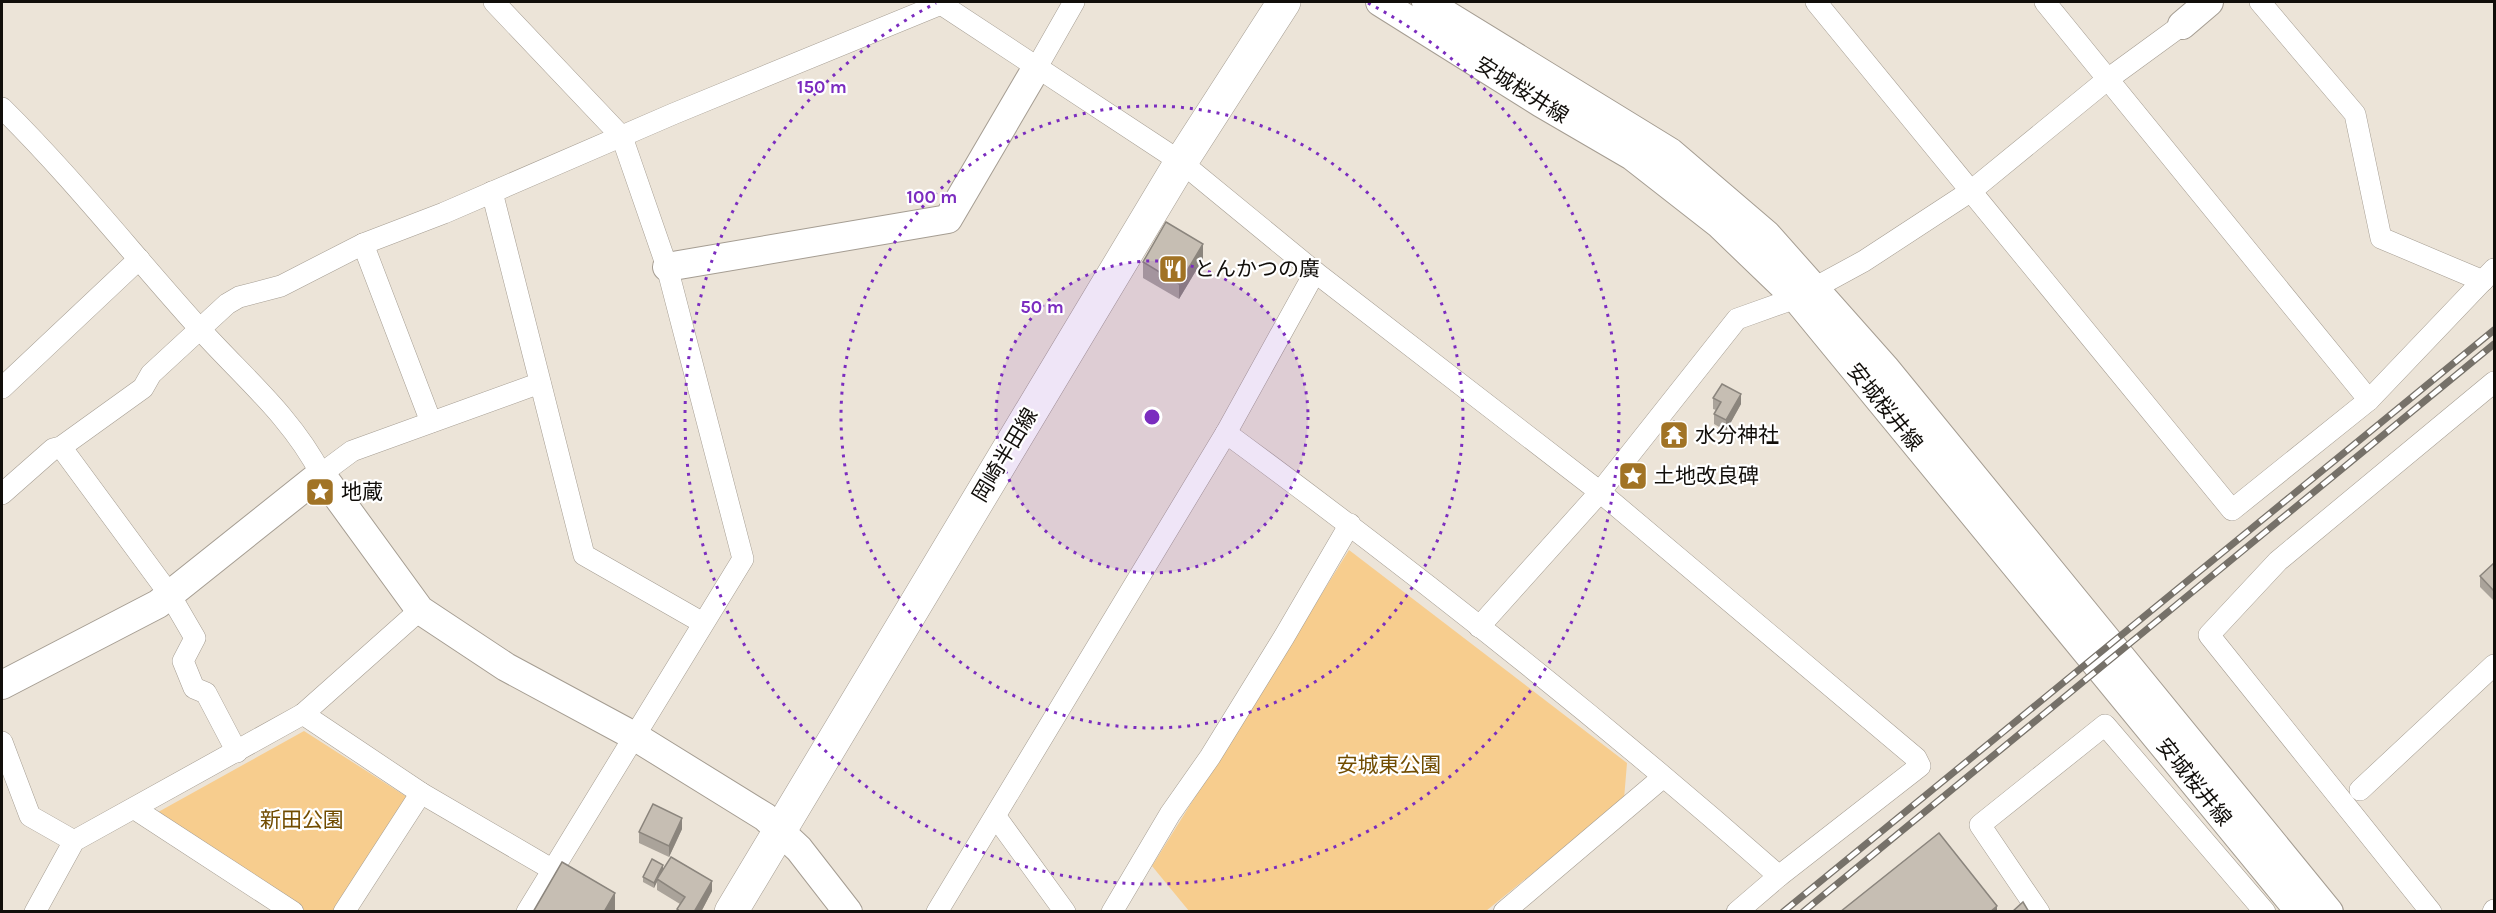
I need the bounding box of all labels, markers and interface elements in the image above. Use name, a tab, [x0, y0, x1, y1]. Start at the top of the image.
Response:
street label: 安城桜井線	[1471, 52, 1573, 128]
text: 150 m	[797, 76, 847, 98]
text: 100 m	[907, 186, 957, 208]
restaurant icon: とんかつの廣	[1157, 253, 1189, 285]
place label: とんかつの廣	[1194, 257, 1320, 281]
text: 50 m	[1020, 296, 1064, 318]
street label: 安城桜井線	[1843, 359, 1927, 455]
street label: 岡崎半田線	[968, 404, 1042, 506]
centre of rings	[1142, 407, 1162, 427]
temple icon: 水分神社	[1658, 419, 1690, 451]
place label: 水分神社	[1695, 423, 1779, 447]
place icon: 土地改良碑	[1617, 460, 1649, 492]
place label: 土地改良碑	[1654, 464, 1759, 488]
place icon: 地蔵	[304, 476, 336, 508]
place label: 地蔵	[341, 480, 383, 504]
street label: 安城桜井線	[2152, 734, 2236, 830]
park label: 安城東公園	[1337, 753, 1442, 777]
park label: 新田公園	[260, 808, 344, 832]

